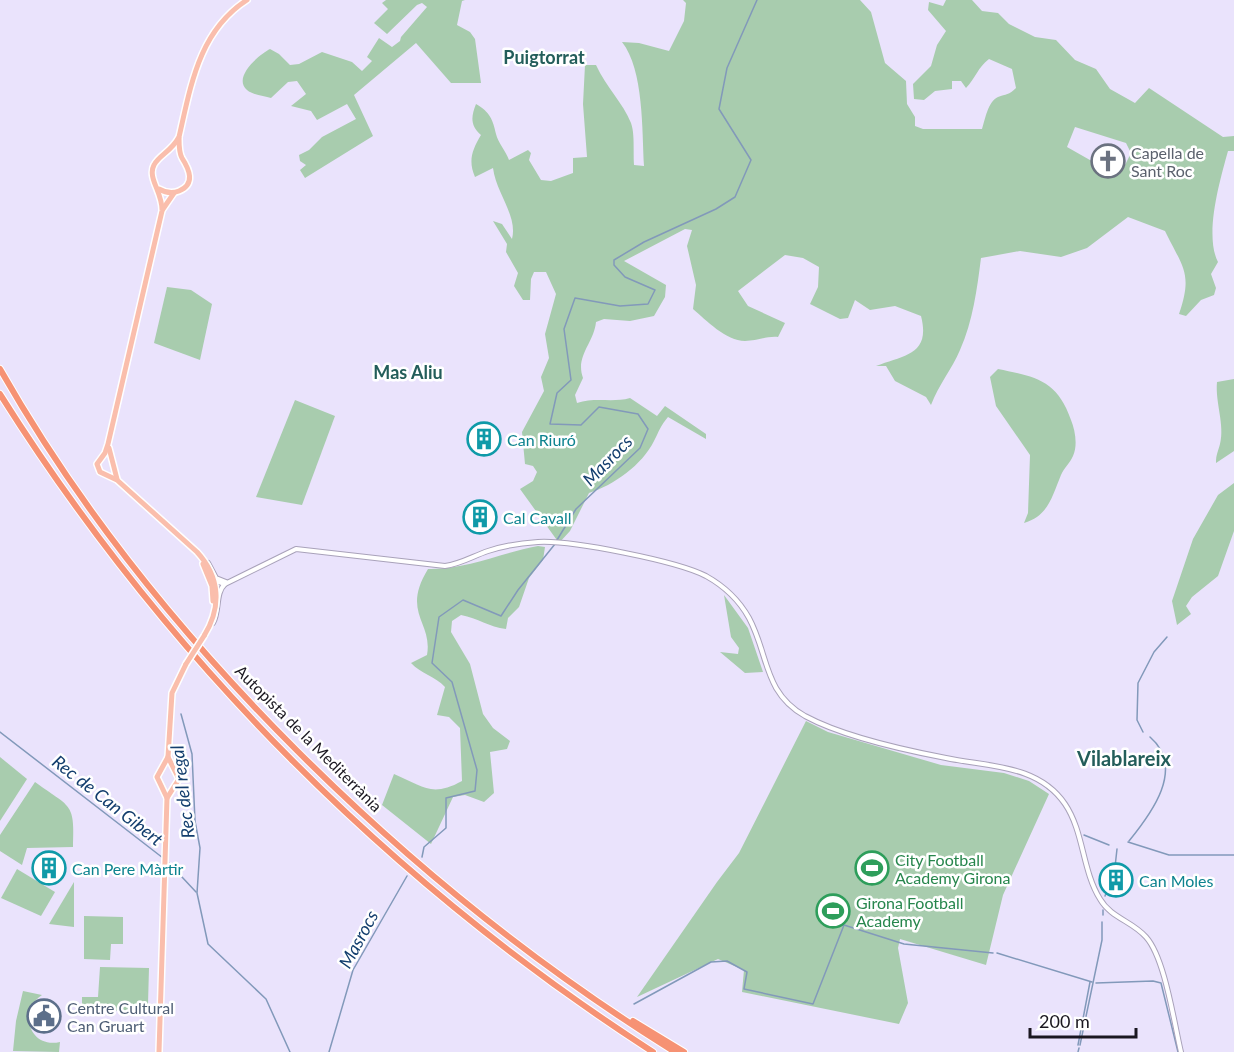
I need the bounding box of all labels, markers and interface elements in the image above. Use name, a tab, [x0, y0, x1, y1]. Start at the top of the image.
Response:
district label: Puigtorrat	[503, 46, 585, 68]
church icon: Capella de Sant Roc	[1090, 143, 1126, 179]
place label: Capella de Sant Roc	[1131, 143, 1204, 180]
district label: Mas Aliu	[373, 361, 443, 383]
building icon: Can Riuró	[466, 421, 502, 457]
place label: Can Riuró	[507, 430, 576, 449]
water label: Masrocs	[577, 430, 637, 490]
building icon: Cal Cavall	[462, 499, 498, 535]
place label: Cal Cavall	[503, 508, 572, 527]
street label: Autopista de la Mediterrània	[232, 661, 386, 815]
water label: Rec del regal	[165, 744, 199, 840]
district label: Vilablareix	[1076, 746, 1172, 770]
water label: Rec de Can Gibert	[48, 750, 168, 850]
building icon: Can Pere Màrtir	[31, 850, 67, 886]
sports icon: City Football Academy Girona	[854, 850, 890, 886]
place label: City Football Academy Girona	[895, 850, 1010, 887]
place label: Can Pere Màrtir	[72, 859, 184, 878]
building icon: Can Moles	[1098, 862, 1134, 898]
place label: Can Moles	[1139, 871, 1214, 890]
sports icon: Girona Football Academy	[815, 893, 851, 929]
place label: Girona Football Academy	[856, 893, 964, 930]
water label: Masrocs	[334, 906, 382, 972]
public building icon: Centre Cultural Can Gruart	[26, 998, 62, 1034]
place label: Centre Cultural Can Gruart	[67, 998, 174, 1035]
scale bar	[1030, 1001, 1136, 1039]
text: 200 m	[1039, 1010, 1090, 1032]

